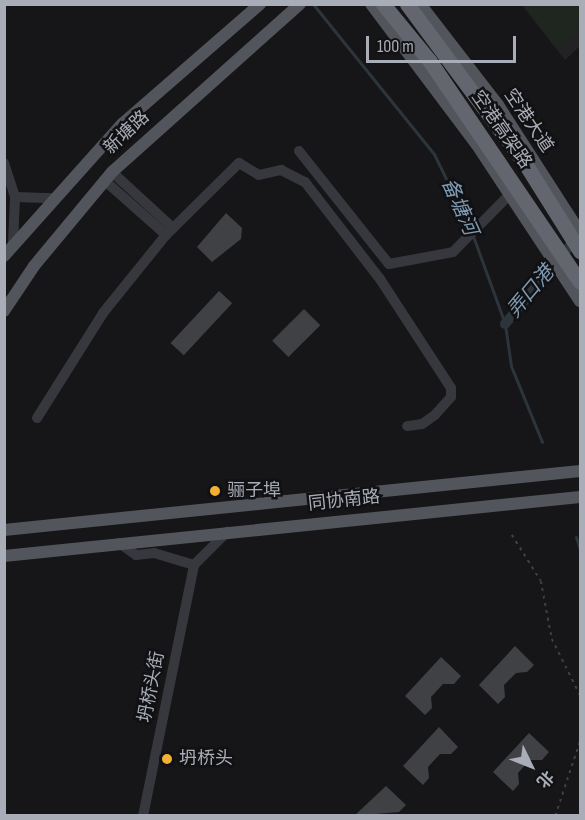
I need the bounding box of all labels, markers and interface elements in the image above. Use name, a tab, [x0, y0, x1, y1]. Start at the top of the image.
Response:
scale bar	[369, 24, 519, 62]
text: 100 m	[377, 36, 414, 57]
street label: 空港大道	[499, 85, 557, 157]
street label: 空港高架路	[466, 87, 536, 173]
street label: 新塘路	[100, 107, 154, 159]
water label: 备塘河	[436, 175, 482, 239]
water label: 弄口港	[503, 261, 559, 323]
place label: 骊子埠	[227, 480, 281, 502]
marker: 骊子埠	[208, 484, 222, 498]
street label: 同协南路	[307, 486, 381, 516]
street label: 坍桥头街	[135, 650, 169, 724]
north arrow	[501, 736, 561, 796]
place label: 坍桥头	[179, 748, 233, 770]
marker: 坍桥头	[160, 752, 174, 766]
text: 北	[532, 766, 557, 791]

